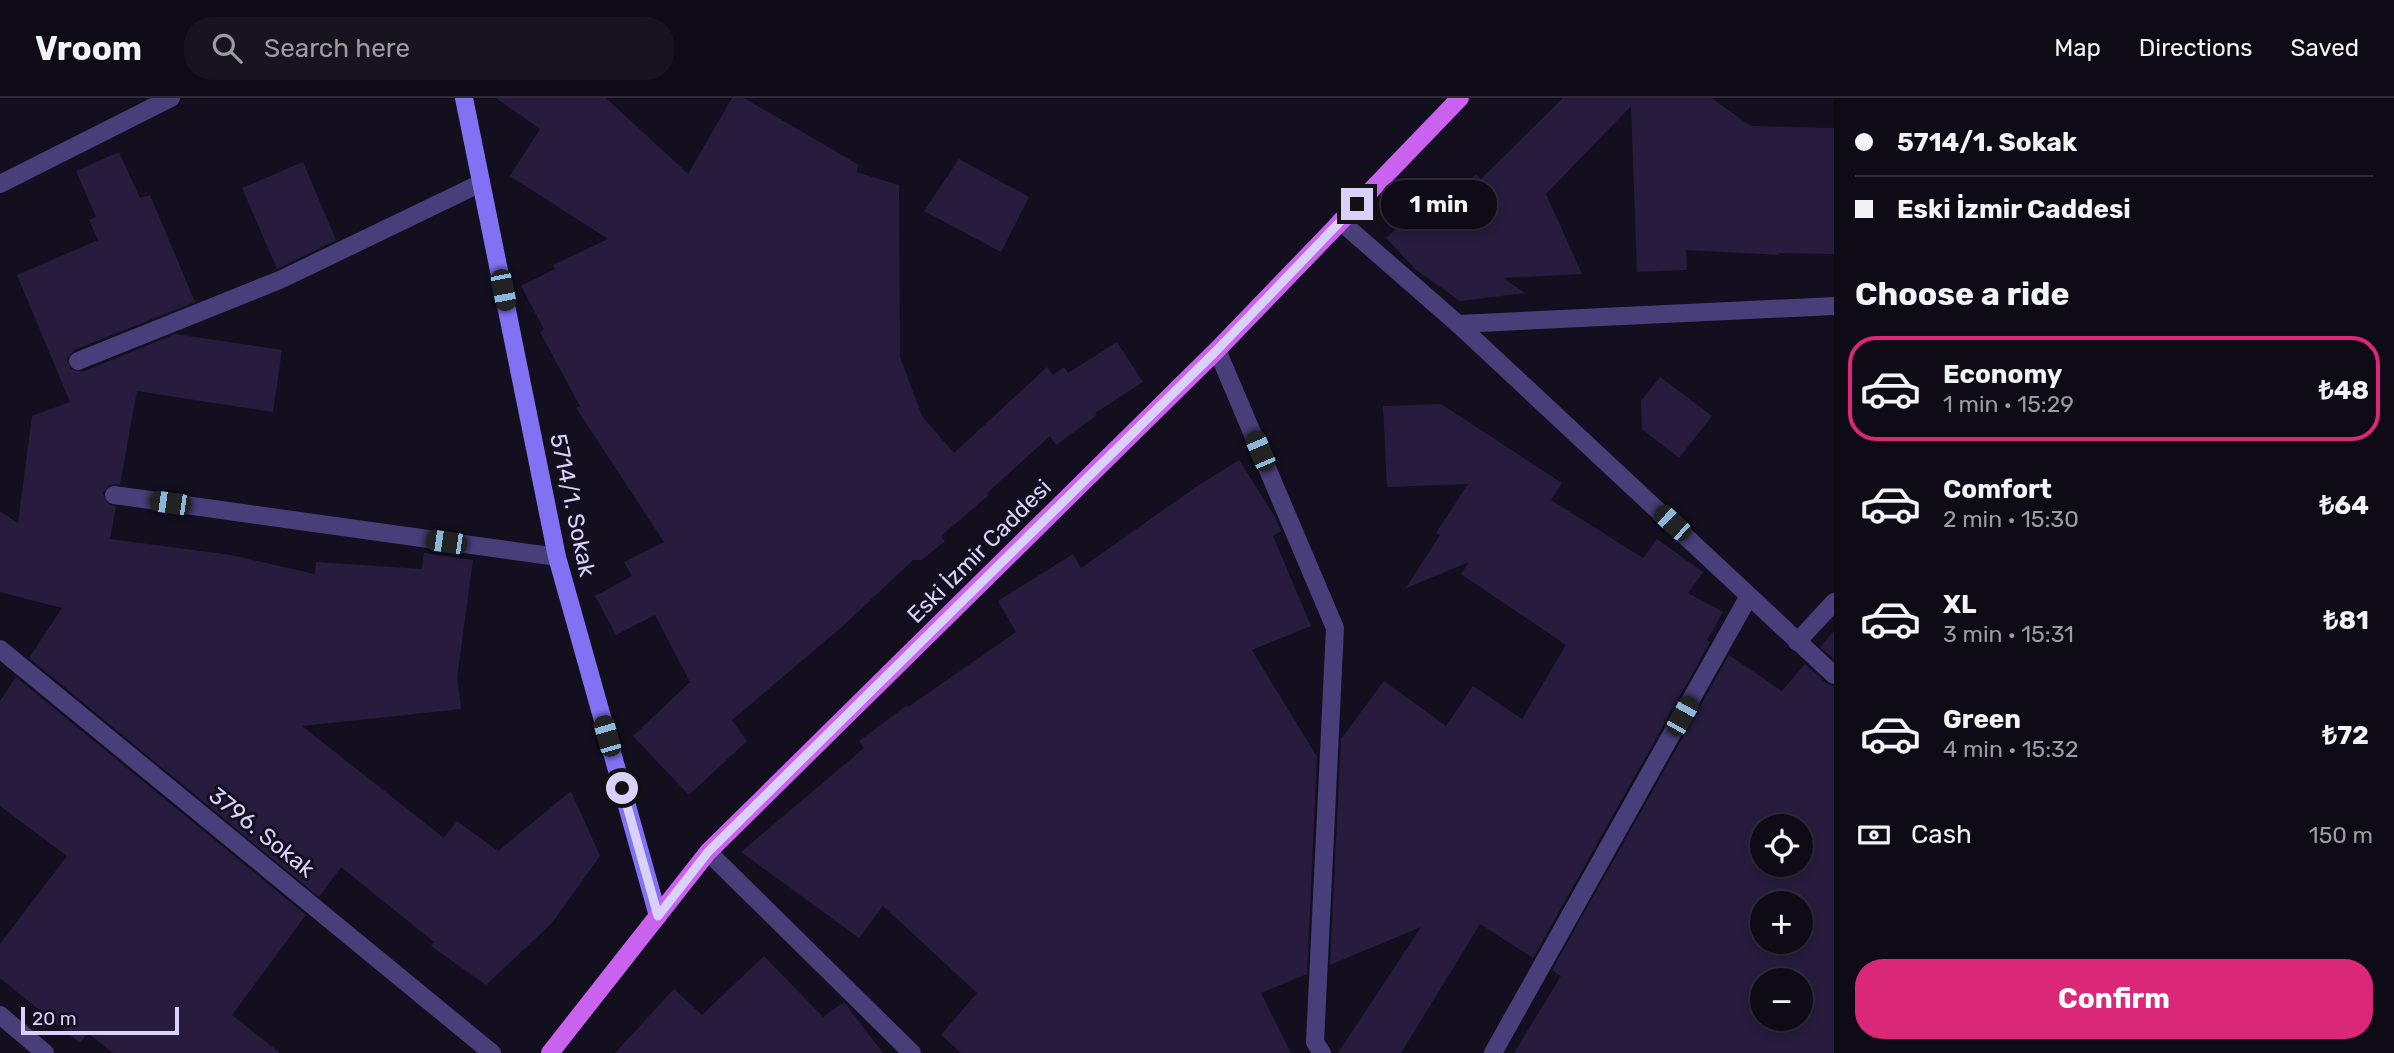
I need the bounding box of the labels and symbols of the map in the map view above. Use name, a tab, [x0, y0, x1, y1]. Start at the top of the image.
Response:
callout: 1 min	[1382, 180, 1497, 228]
route end	[1341, 188, 1373, 220]
car	[489, 267, 518, 313]
car	[1243, 428, 1278, 474]
street label: 5714/1. Sokak	[544, 431, 602, 579]
street label: Eski İzmir Caddesi	[901, 473, 1057, 629]
car	[148, 490, 193, 516]
car	[1650, 501, 1695, 545]
car	[424, 529, 469, 555]
car	[1663, 693, 1702, 739]
car	[592, 713, 623, 759]
route start	[606, 772, 638, 804]
street label: 3796. Sokak	[203, 781, 321, 883]
scale bar	[21, 1004, 178, 1036]

